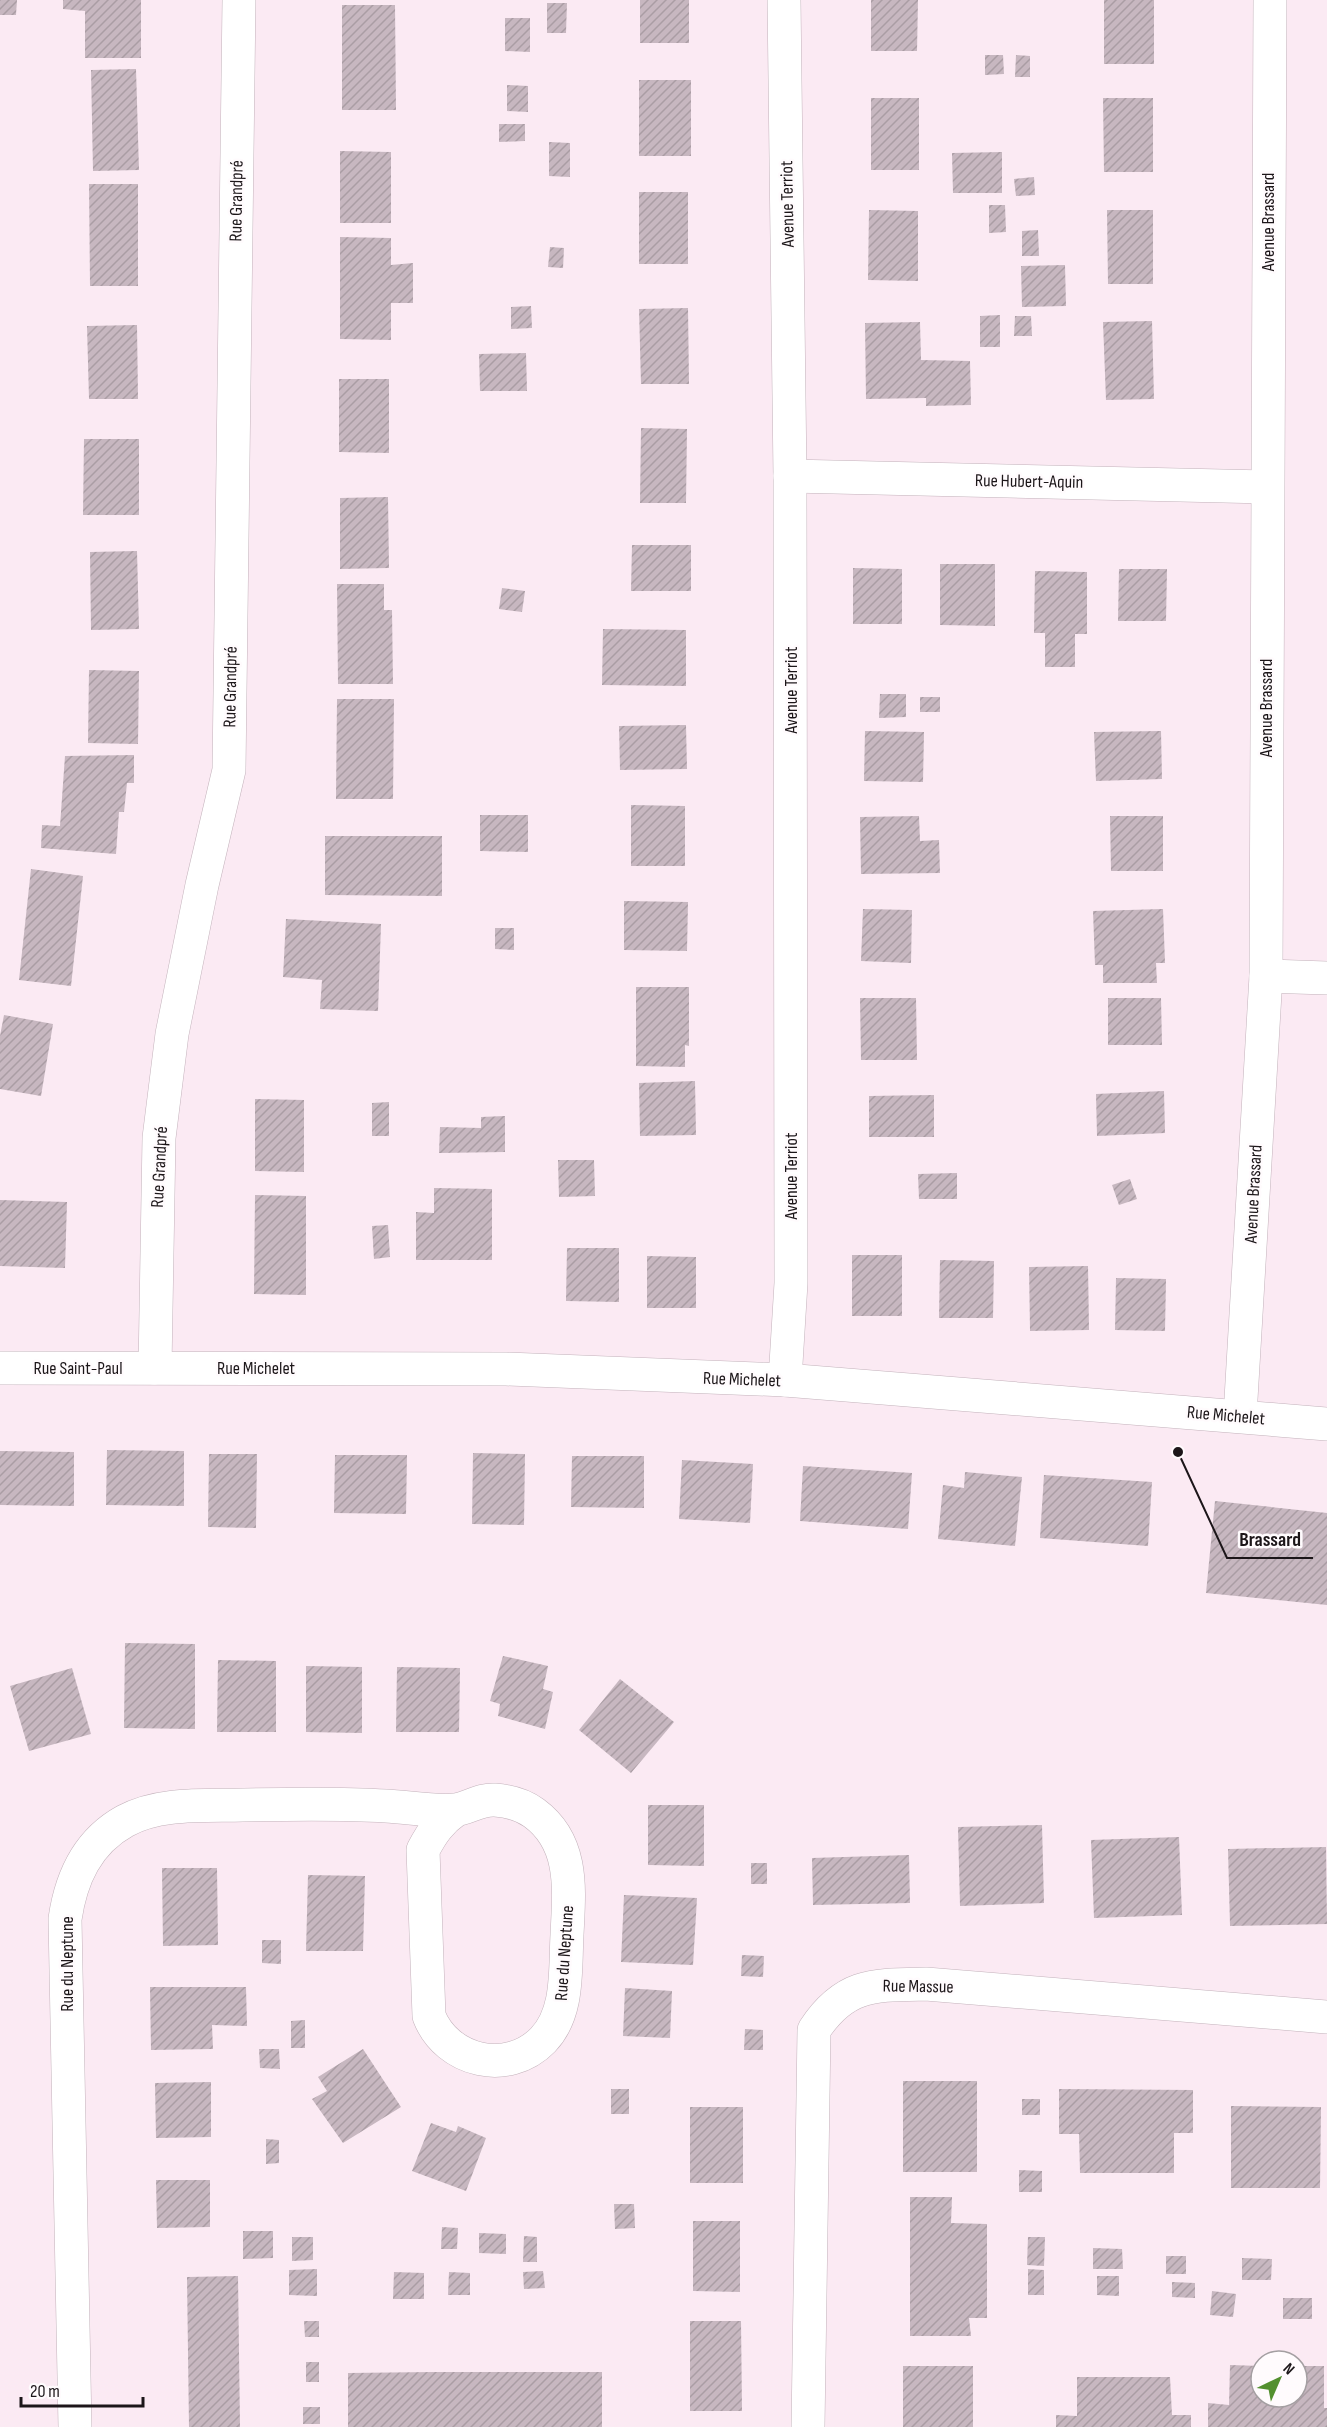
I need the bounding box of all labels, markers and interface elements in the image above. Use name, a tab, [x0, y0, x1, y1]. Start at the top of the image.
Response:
street label: Rue Grandpré	[225, 160, 248, 242]
street label: Avenue Terriot	[776, 160, 799, 249]
street label: Avenue Brassard	[1258, 173, 1279, 272]
street label: Rue Hubert-Aquin	[975, 470, 1083, 493]
street label: Rue Grandpré	[219, 646, 242, 728]
street label: Avenue Terriot	[781, 646, 802, 734]
street label: Avenue Brassard	[1256, 659, 1277, 758]
street label: Rue Grandpré	[147, 1126, 172, 1208]
street label: Avenue Terriot	[781, 1132, 802, 1220]
street label: Avenue Brassard	[1240, 1144, 1267, 1245]
street label: Rue Saint-Paul	[33, 1358, 123, 1379]
street label: Rue Michelet	[217, 1358, 296, 1379]
street label: Rue Michelet	[703, 1368, 782, 1391]
street label: Rue Michelet	[1186, 1402, 1266, 1429]
callout: Brassard	[1227, 1520, 1313, 1558]
text: Brassard	[1239, 1528, 1301, 1552]
street label: Rue du Neptune	[551, 1905, 578, 2001]
street label: Rue du Neptune	[57, 1916, 78, 2012]
street label: Rue Massue	[882, 1975, 954, 1998]
north arrow	[1249, 2349, 1309, 2409]
text: N	[1279, 2359, 1298, 2379]
scale bar	[21, 2370, 142, 2408]
text: 20 m	[30, 2381, 60, 2402]

